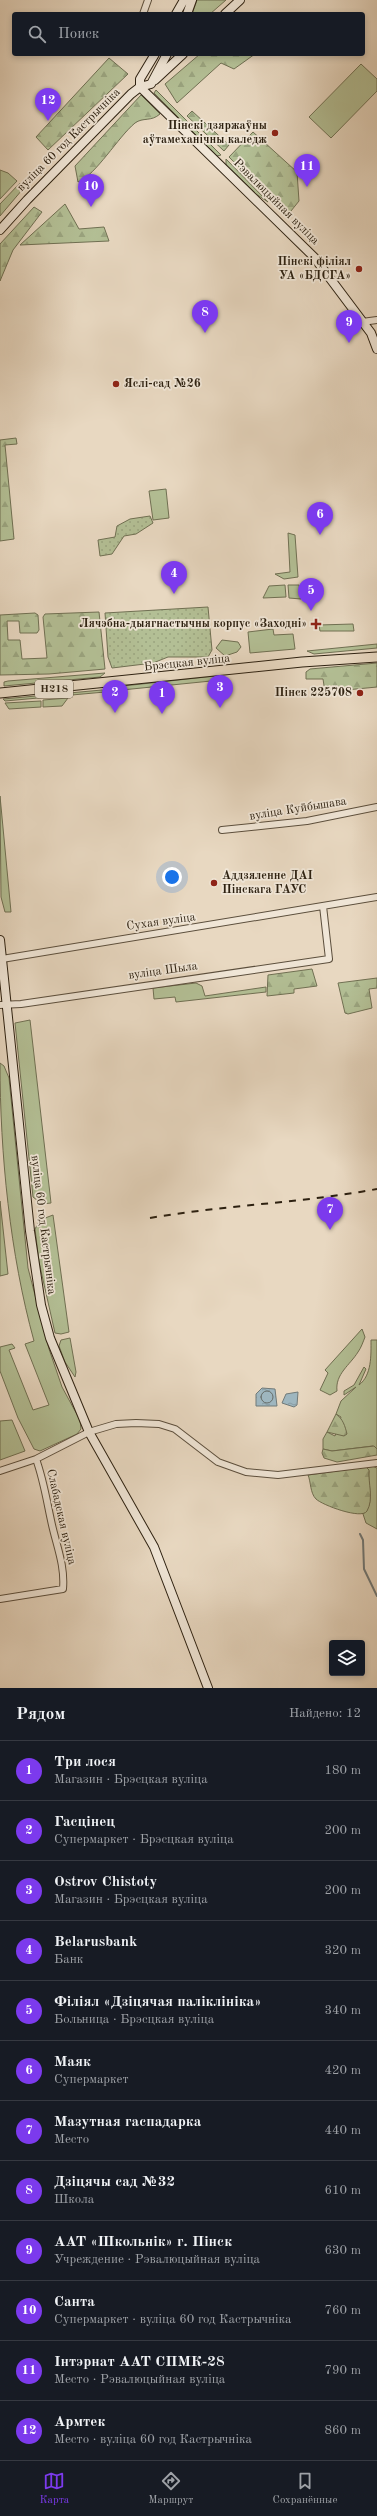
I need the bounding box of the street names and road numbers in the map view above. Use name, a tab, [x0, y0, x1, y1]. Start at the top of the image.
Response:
street label: вуліца 60 год Кастрычніка	[14, 85, 123, 194]
street label: Рэвалюцыйная вуліца	[231, 156, 322, 247]
street label: Брэсцкая вуліца	[143, 652, 231, 673]
road number: Н218	[35, 680, 73, 698]
street label: вуліца Куйбышава	[248, 794, 347, 823]
street label: Сухая вуліца	[126, 910, 196, 933]
street label: вуліца Шыла	[127, 959, 198, 982]
street label: вуліца 60 год Кастрычніка	[29, 1155, 58, 1295]
street label: Слабадская вуліца	[44, 1468, 79, 1566]

